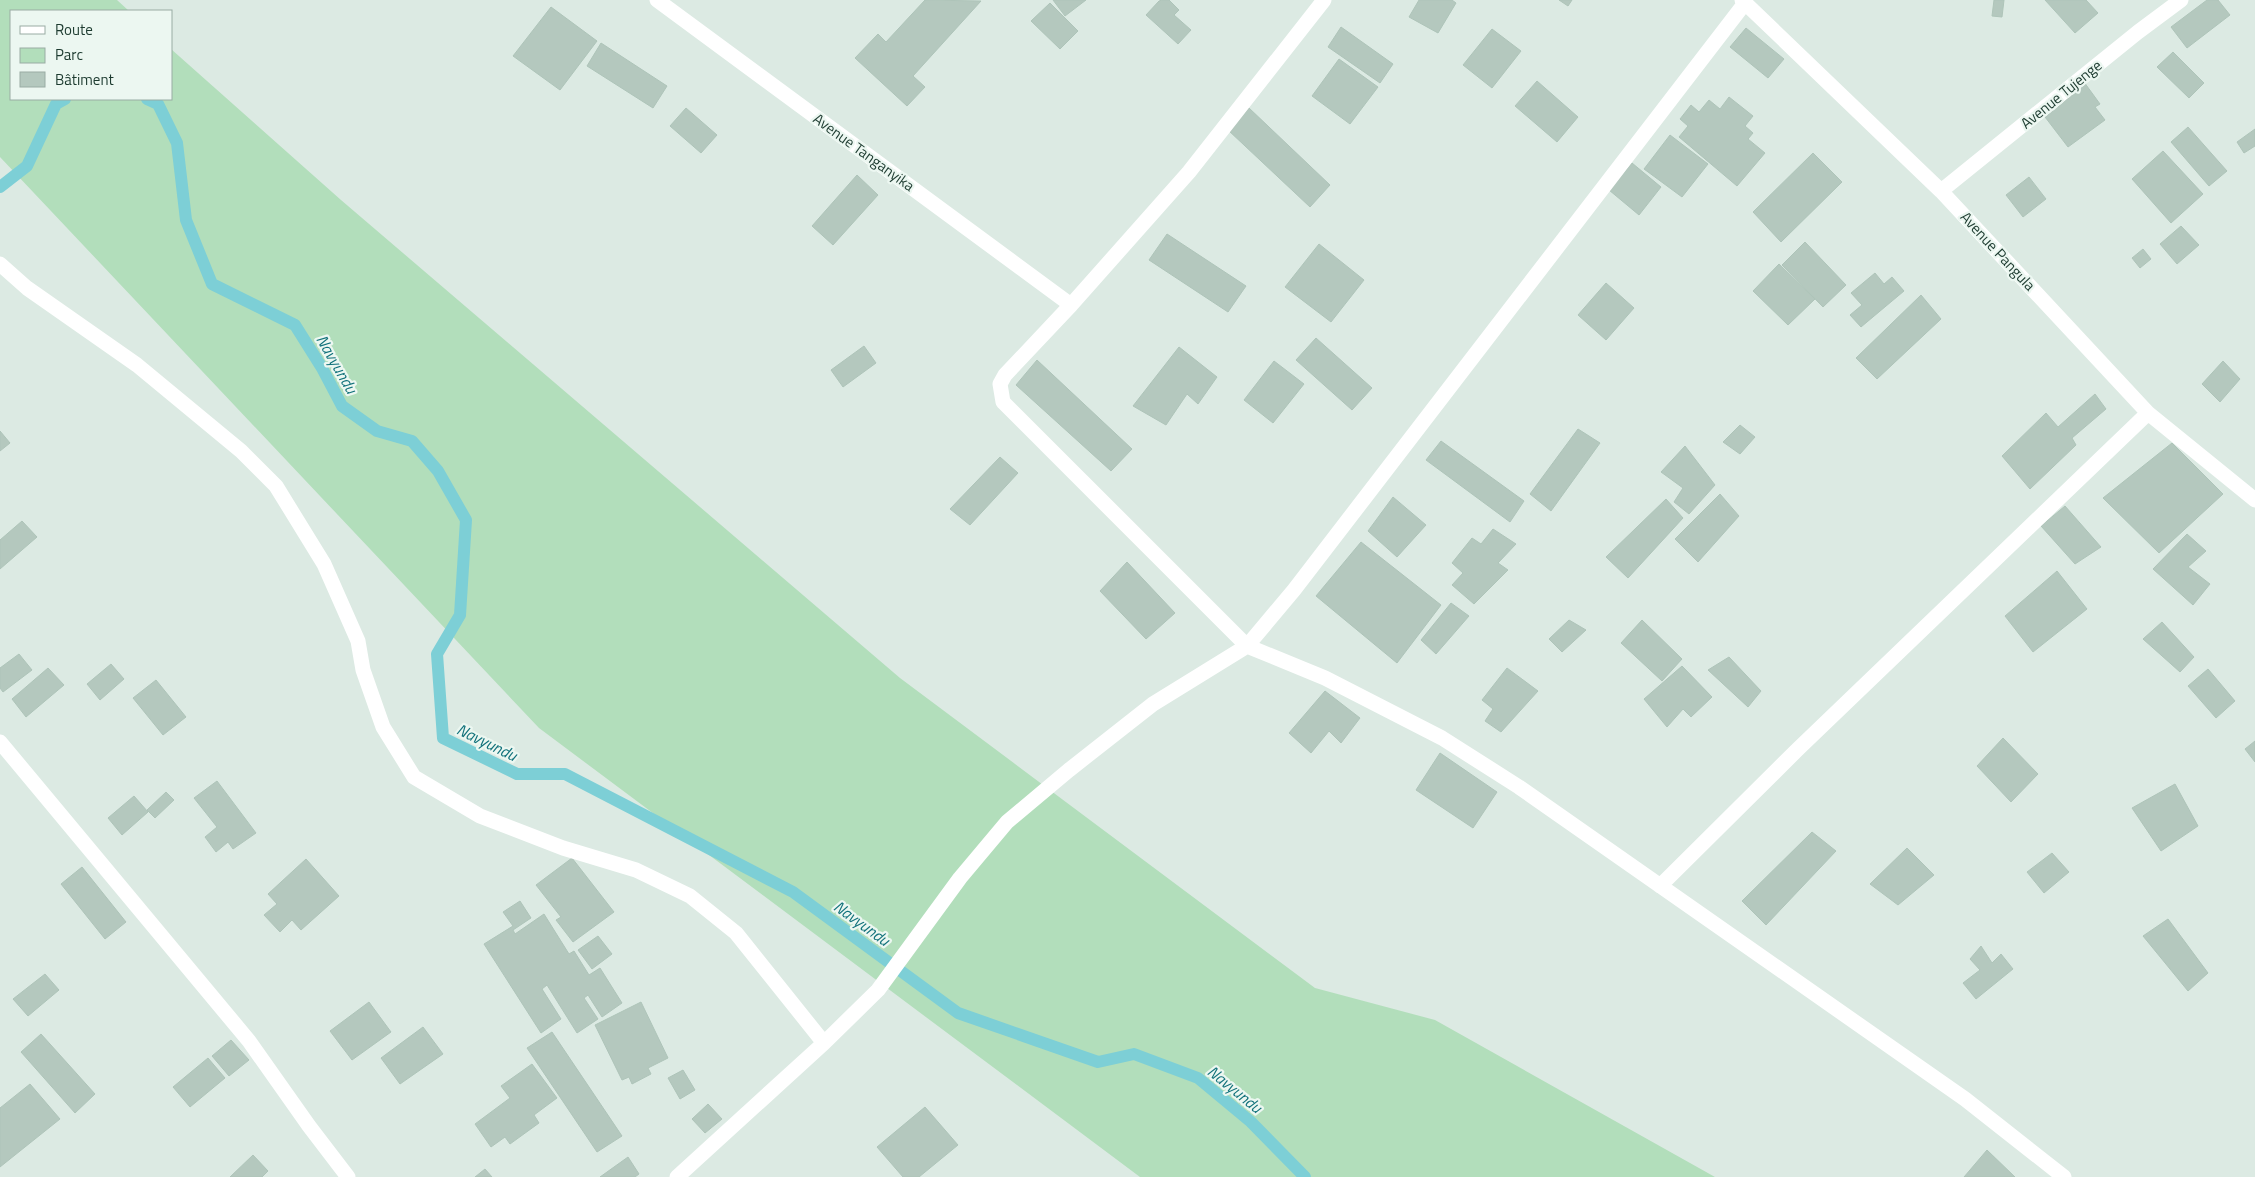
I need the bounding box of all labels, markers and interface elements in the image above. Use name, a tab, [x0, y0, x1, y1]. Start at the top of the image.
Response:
legend	[10, 10, 172, 100]
text: Route	[55, 18, 93, 41]
text: Parc	[55, 43, 83, 66]
street label: Avenue Tujenge	[2015, 54, 2107, 134]
text: Bâtiment	[55, 68, 114, 91]
street label: Avenue Tanganyika	[808, 107, 920, 197]
street label: Avenue Pangula	[1955, 206, 2041, 296]
water label: Navyundu	[310, 330, 364, 399]
water label: Navyundu	[453, 717, 522, 767]
water label: Navyundu	[829, 894, 896, 952]
water label: Navyundu	[1202, 1059, 1268, 1119]

